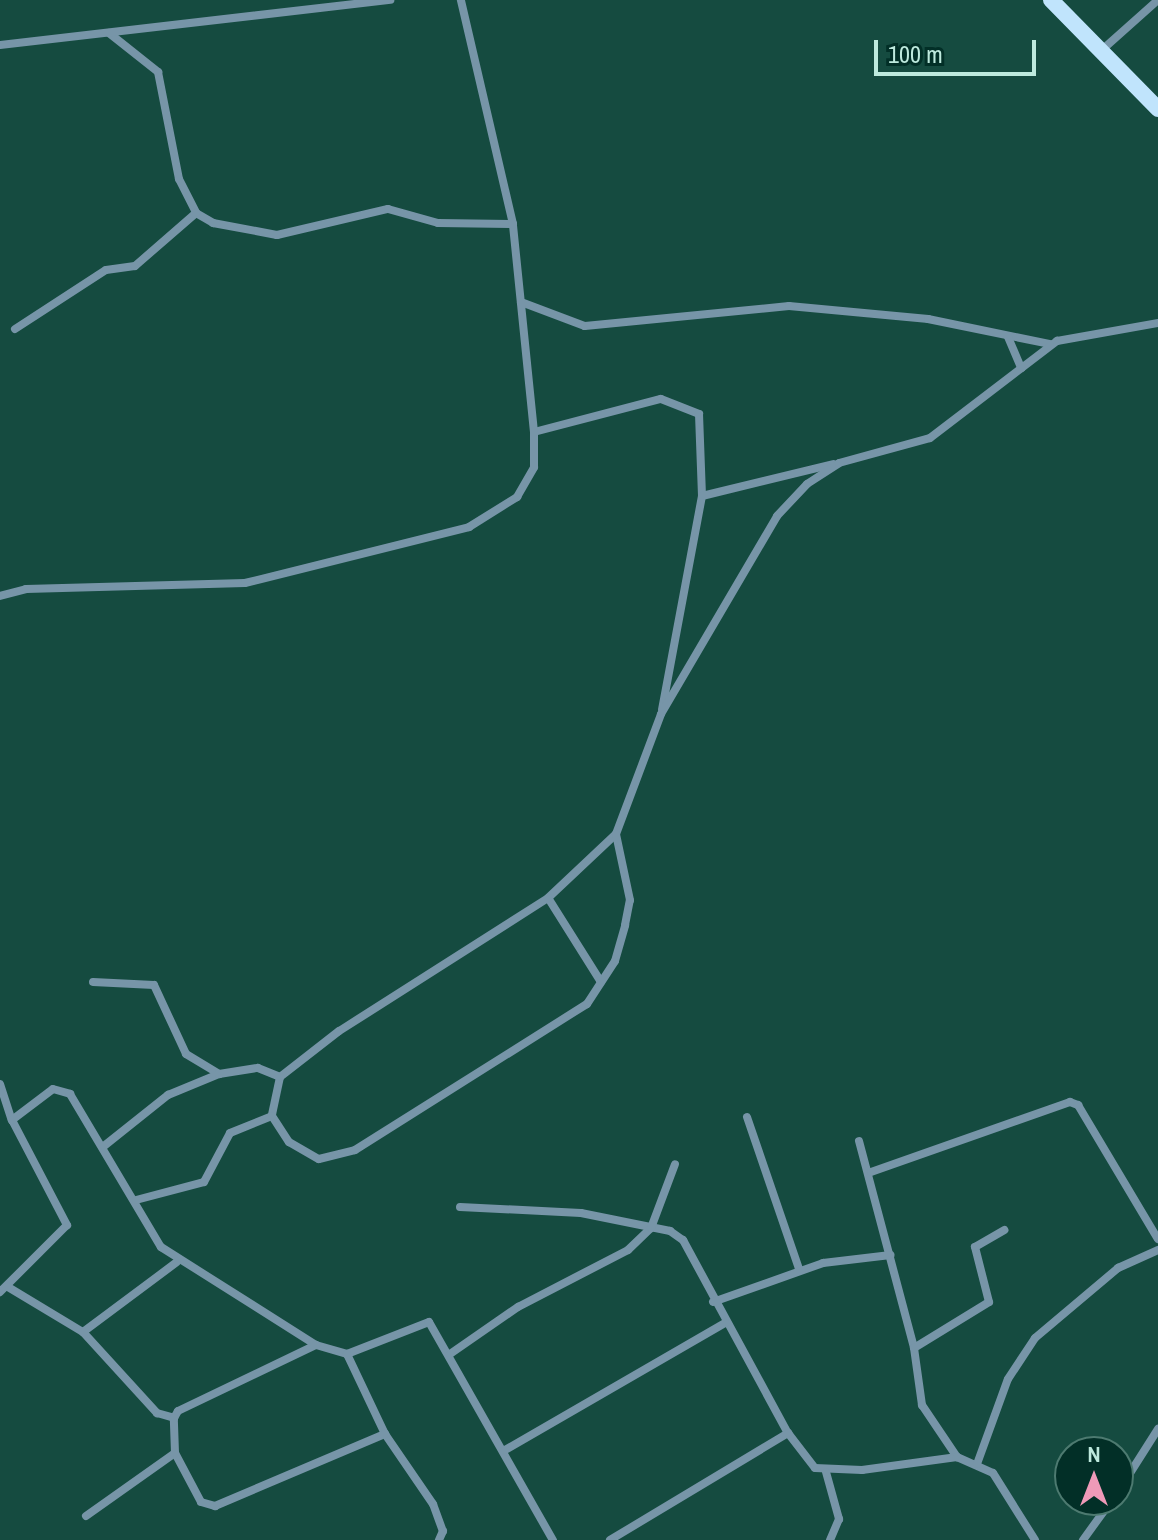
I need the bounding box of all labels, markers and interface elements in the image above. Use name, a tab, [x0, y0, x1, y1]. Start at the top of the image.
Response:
scale bar	[878, 24, 1040, 74]
text: 100 m	[888, 38, 943, 70]
north arrow	[1054, 1436, 1134, 1516]
text: N	[1087, 1439, 1101, 1469]

